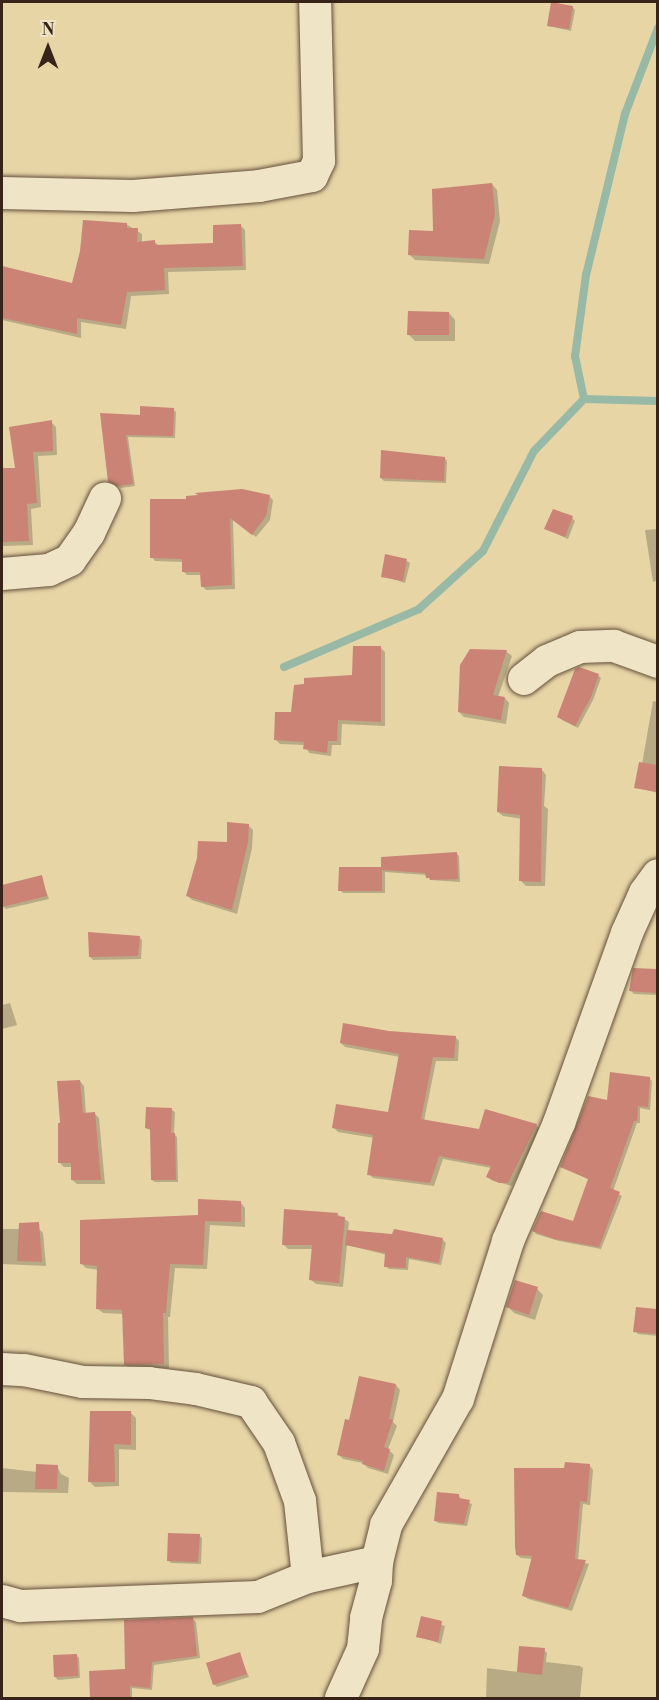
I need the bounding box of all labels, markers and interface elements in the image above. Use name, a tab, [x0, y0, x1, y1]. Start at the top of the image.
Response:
north arrow	[18, 18, 78, 78]
text: N	[42, 20, 54, 40]

